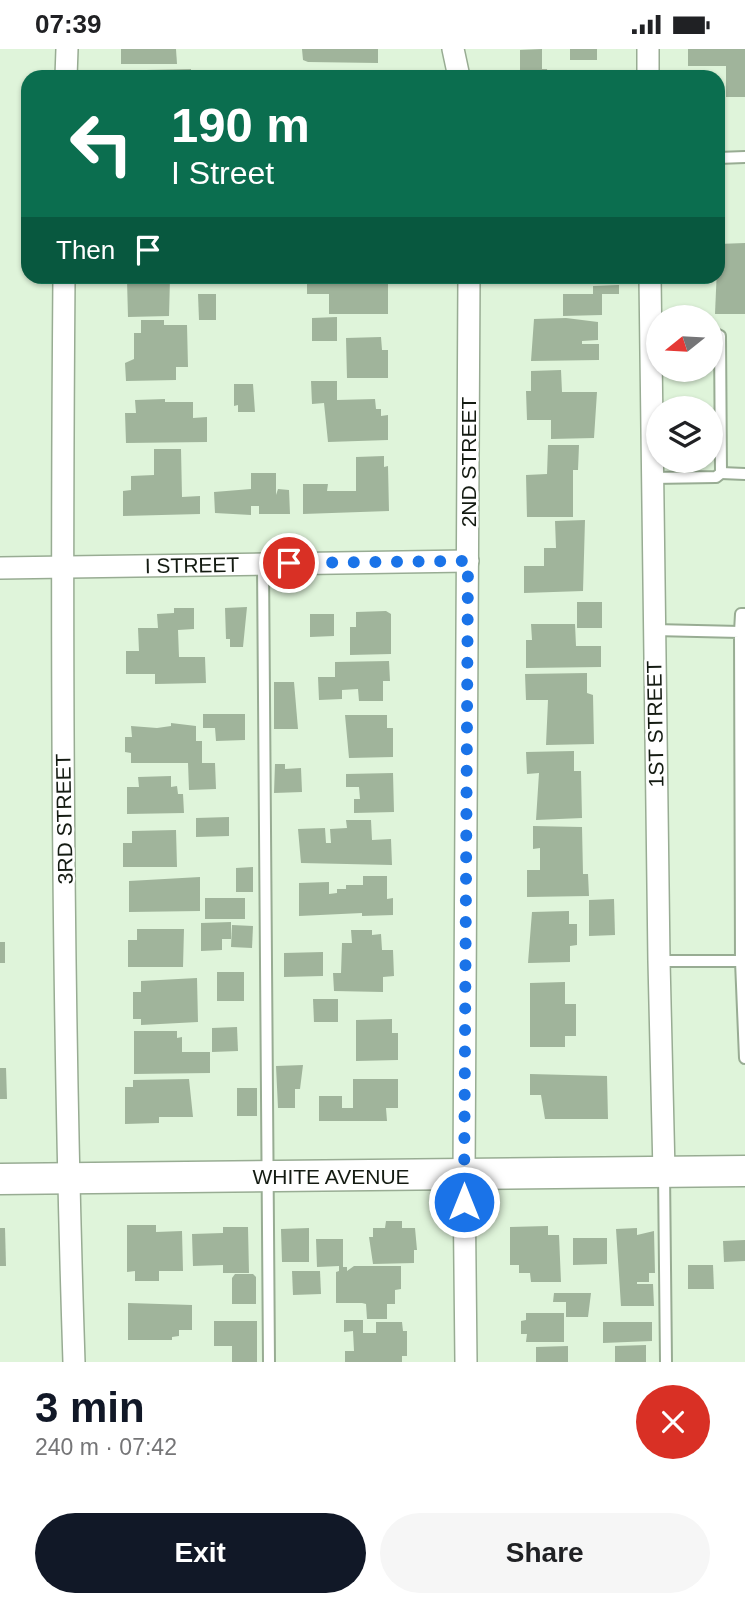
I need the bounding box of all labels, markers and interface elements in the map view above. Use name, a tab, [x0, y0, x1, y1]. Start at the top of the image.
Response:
text: 07:39	[35, 9, 102, 39]
icon: left	[56, 98, 147, 189]
text: 190 m	[171, 98, 310, 152]
text: I Street	[171, 155, 274, 191]
icon: arrive	[129, 231, 167, 269]
text: Then	[56, 235, 115, 265]
north arrow	[646, 305, 723, 381]
map controls	[646, 305, 723, 473]
street label: 2ND STREET	[457, 396, 480, 527]
button: layers	[646, 396, 723, 473]
pin	[259, 533, 319, 593]
icon: arrive	[270, 544, 308, 582]
street label: I STREET	[145, 553, 240, 577]
street label: 1ST STREET	[642, 660, 668, 788]
street label: 3RD STREET	[51, 753, 77, 885]
street label: WHITE AVENUE	[252, 1165, 410, 1188]
position arrow	[427, 1165, 501, 1239]
text: 3 min	[35, 1384, 145, 1431]
button: close	[636, 1385, 710, 1459]
text: 240 m · 07:42	[35, 1434, 177, 1460]
button: Exit	[35, 1513, 366, 1593]
button: Share	[380, 1513, 710, 1593]

